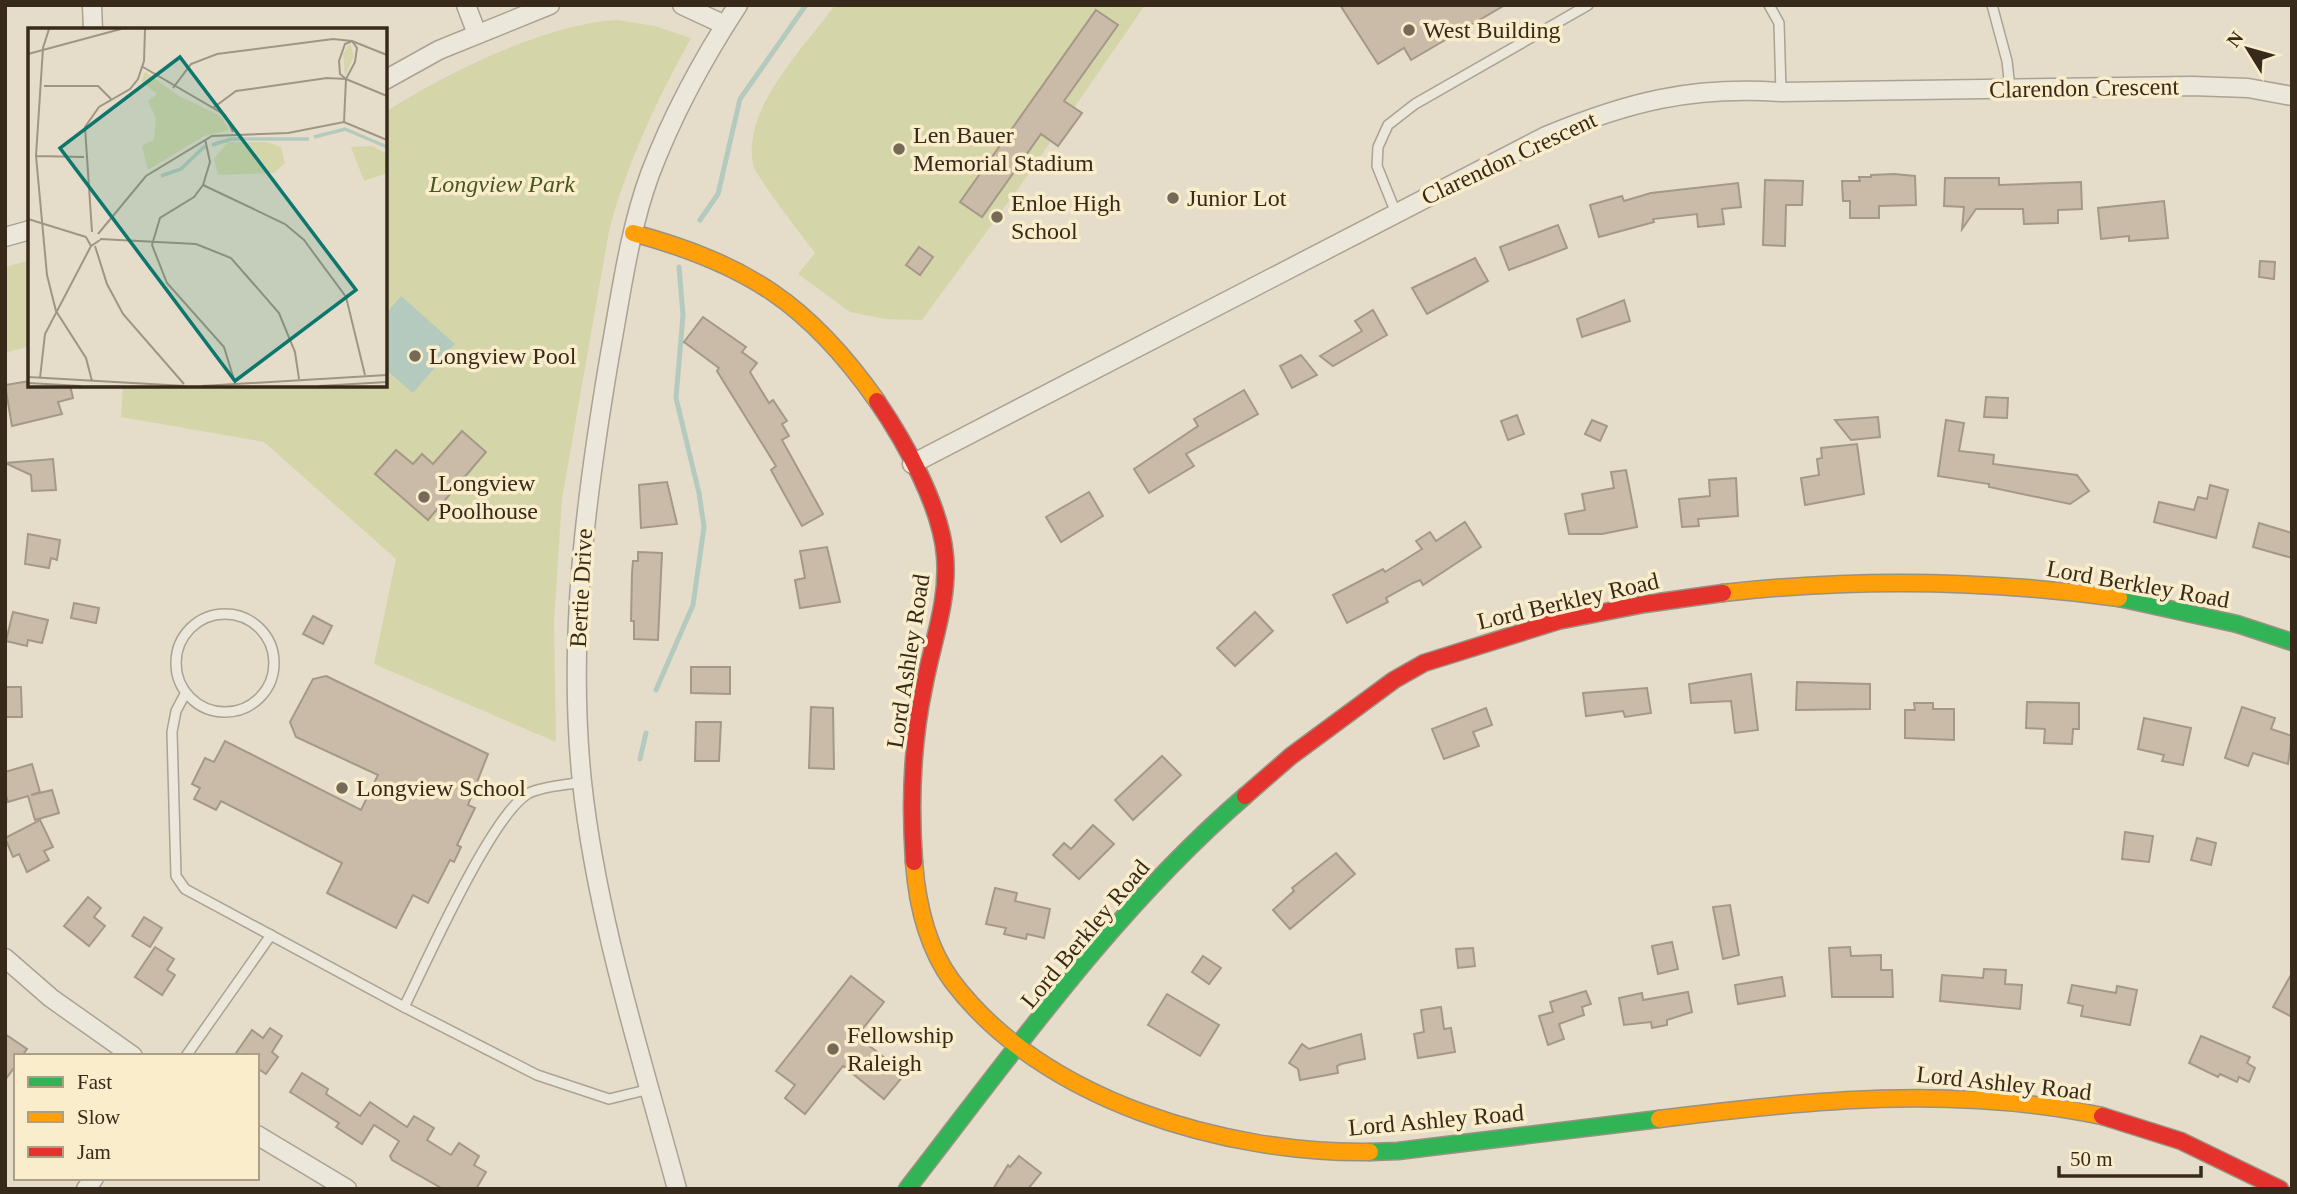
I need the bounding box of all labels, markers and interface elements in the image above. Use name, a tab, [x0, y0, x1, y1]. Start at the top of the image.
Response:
north arrow	[2213, 14, 2283, 84]
place label: West Building	[1423, 17, 1560, 43]
marker: West Building	[1401, 22, 1417, 38]
text: N	[2222, 27, 2248, 51]
inset map	[28, 28, 387, 387]
street label: Clarendon Crescent	[1989, 73, 2180, 103]
street label: Clarendon Crescent	[1417, 106, 1601, 210]
place label: Len Bauer Memorial Stadium	[913, 122, 1094, 176]
marker: Len Bauer Memorial Stadium	[891, 141, 907, 157]
park label: Longview Park	[428, 171, 575, 197]
place label: Junior Lot	[1187, 185, 1287, 211]
place label: Enloe High School	[1011, 190, 1121, 244]
marker: Junior Lot	[1165, 190, 1181, 206]
marker: Enloe High School	[989, 209, 1005, 225]
place label: Longview Pool	[429, 343, 577, 369]
marker: Longview Pool	[407, 348, 423, 364]
place label: Longview Poolhouse	[438, 470, 538, 524]
marker: Longview Poolhouse	[416, 489, 432, 505]
street label: Bertie Drive	[565, 528, 597, 648]
street label: Lord Berkley Road	[2045, 555, 2231, 613]
street label: Lord Berkley Road	[1475, 567, 1661, 635]
street label: Lord Ashley Road	[881, 572, 935, 750]
place label: Longview School	[356, 775, 526, 801]
marker: Longview School	[334, 780, 350, 796]
street label: Lord Berkley Road	[1015, 855, 1155, 1013]
place label: Fellowship Raleigh	[847, 1022, 954, 1076]
marker: Fellowship Raleigh	[825, 1041, 841, 1057]
legend	[14, 1054, 259, 1180]
street label: Lord Ashley Road	[1915, 1061, 2093, 1105]
text: Fast	[77, 1070, 112, 1094]
street label: Lord Ashley Road	[1347, 1099, 1525, 1141]
text: Slow	[77, 1105, 121, 1129]
scale bar	[2059, 1134, 2201, 1178]
text: Jam	[77, 1140, 111, 1164]
text: 50 m	[2070, 1147, 2113, 1171]

